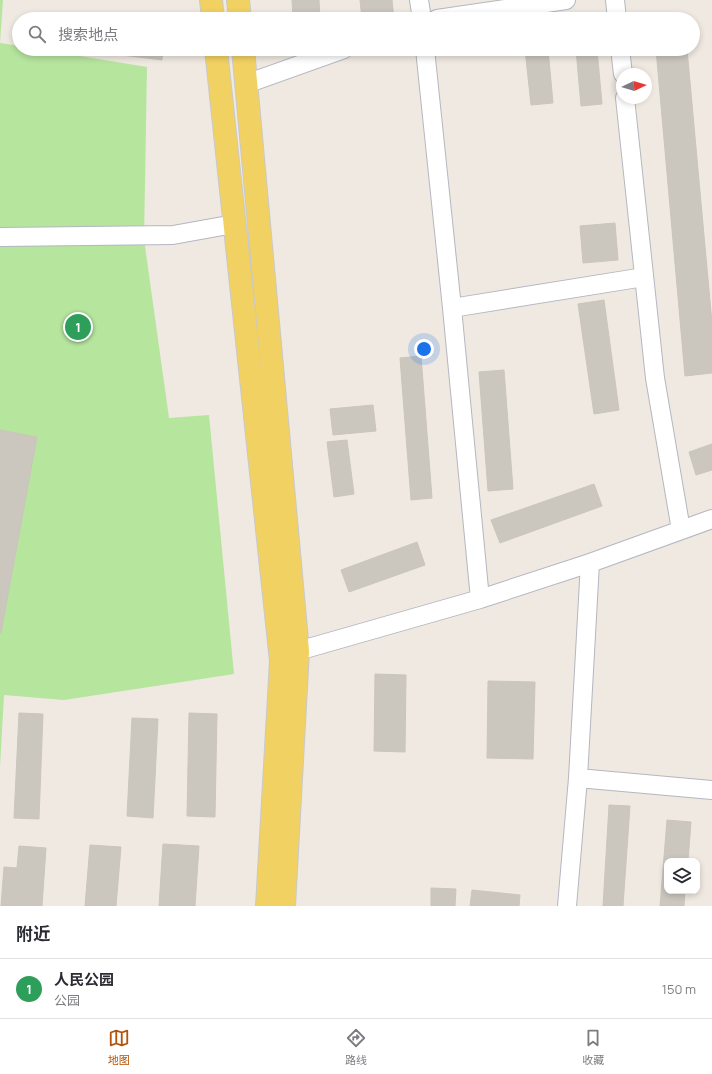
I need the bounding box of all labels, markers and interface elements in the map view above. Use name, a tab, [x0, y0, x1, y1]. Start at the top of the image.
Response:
search box	[12, 12, 700, 56]
icon: search	[26, 23, 48, 45]
text: 搜索地点	[58, 24, 118, 45]
north arrow	[616, 68, 652, 104]
pin: 1	[65, 312, 91, 342]
your location	[414, 339, 434, 359]
map controls	[664, 858, 700, 894]
button: layers	[664, 858, 700, 894]
text: 附近	[16, 922, 50, 945]
text: 人民公园	[54, 969, 114, 990]
text: 1	[26, 980, 32, 998]
text: 150 m	[662, 980, 696, 998]
text: 公园	[54, 991, 80, 1009]
tab: 地图	[108, 1027, 130, 1067]
tab: 路线	[345, 1027, 367, 1067]
tab: 收藏	[582, 1027, 604, 1067]

